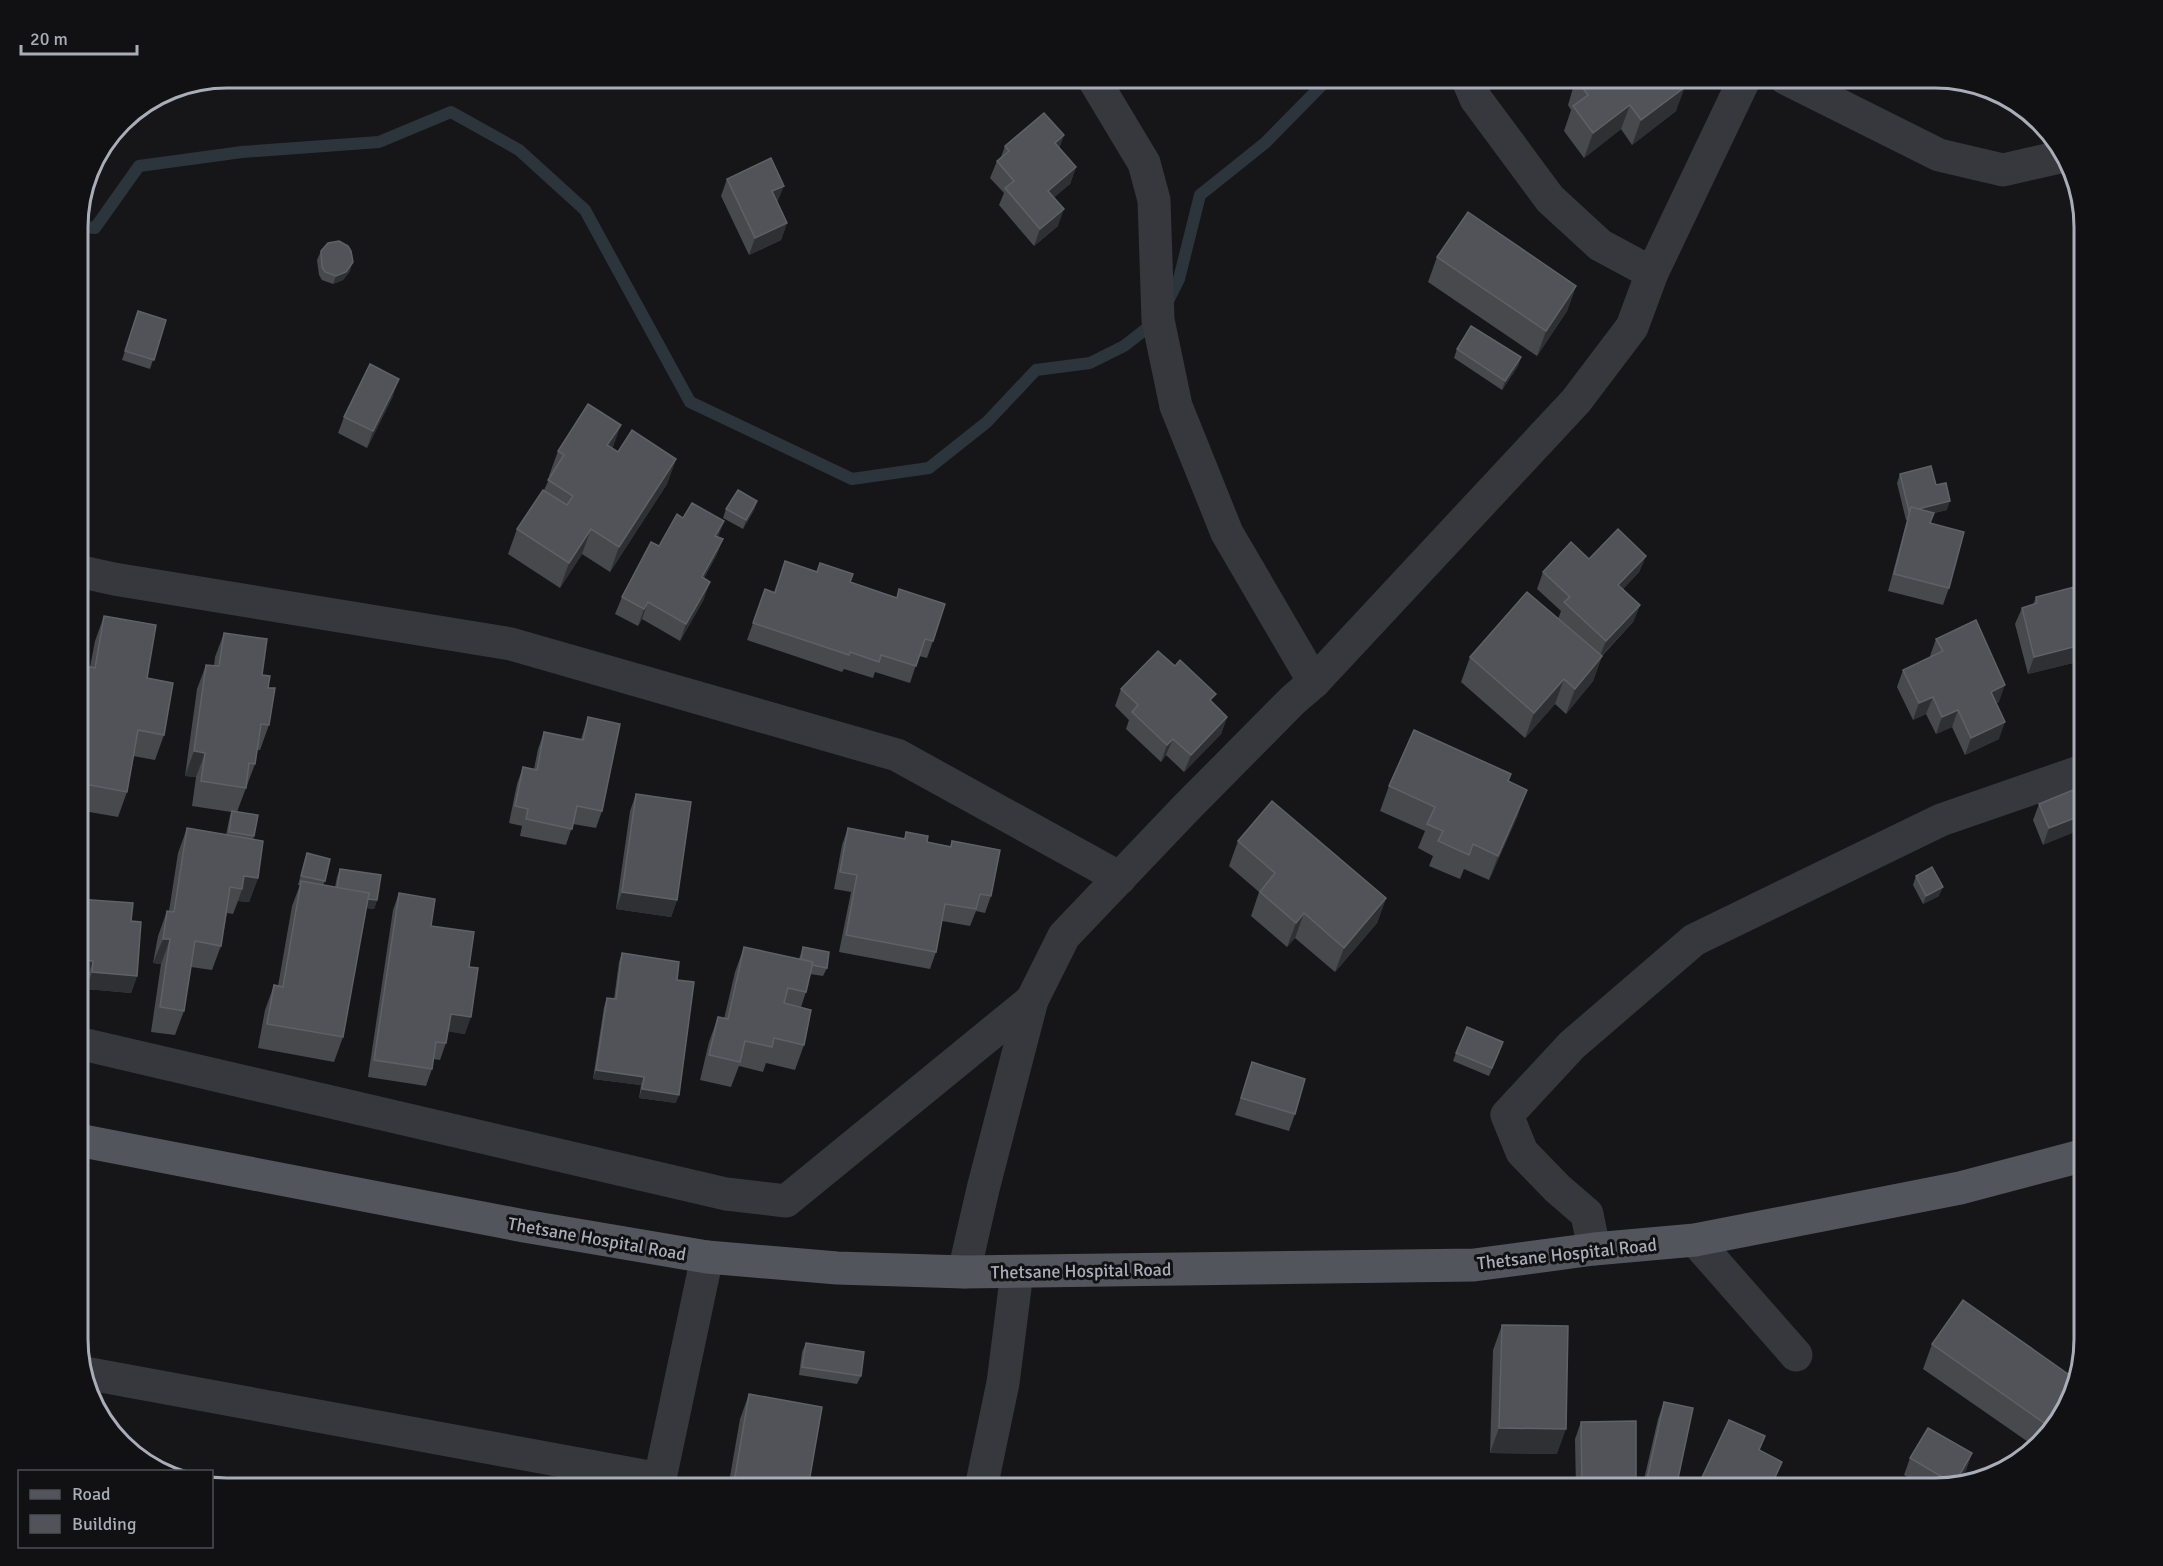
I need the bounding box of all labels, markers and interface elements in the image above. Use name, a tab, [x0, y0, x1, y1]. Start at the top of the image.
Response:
scale bar	[21, 18, 136, 56]
text: 20 m	[30, 28, 68, 50]
street label: Thetsane Hospital Road	[506, 1212, 688, 1266]
street label: Thetsane Hospital Road	[1476, 1234, 1658, 1274]
street label: Thetsane Hospital Road	[990, 1258, 1172, 1284]
legend	[18, 1470, 213, 1548]
text: Road	[72, 1483, 111, 1505]
text: Building	[72, 1513, 136, 1535]

